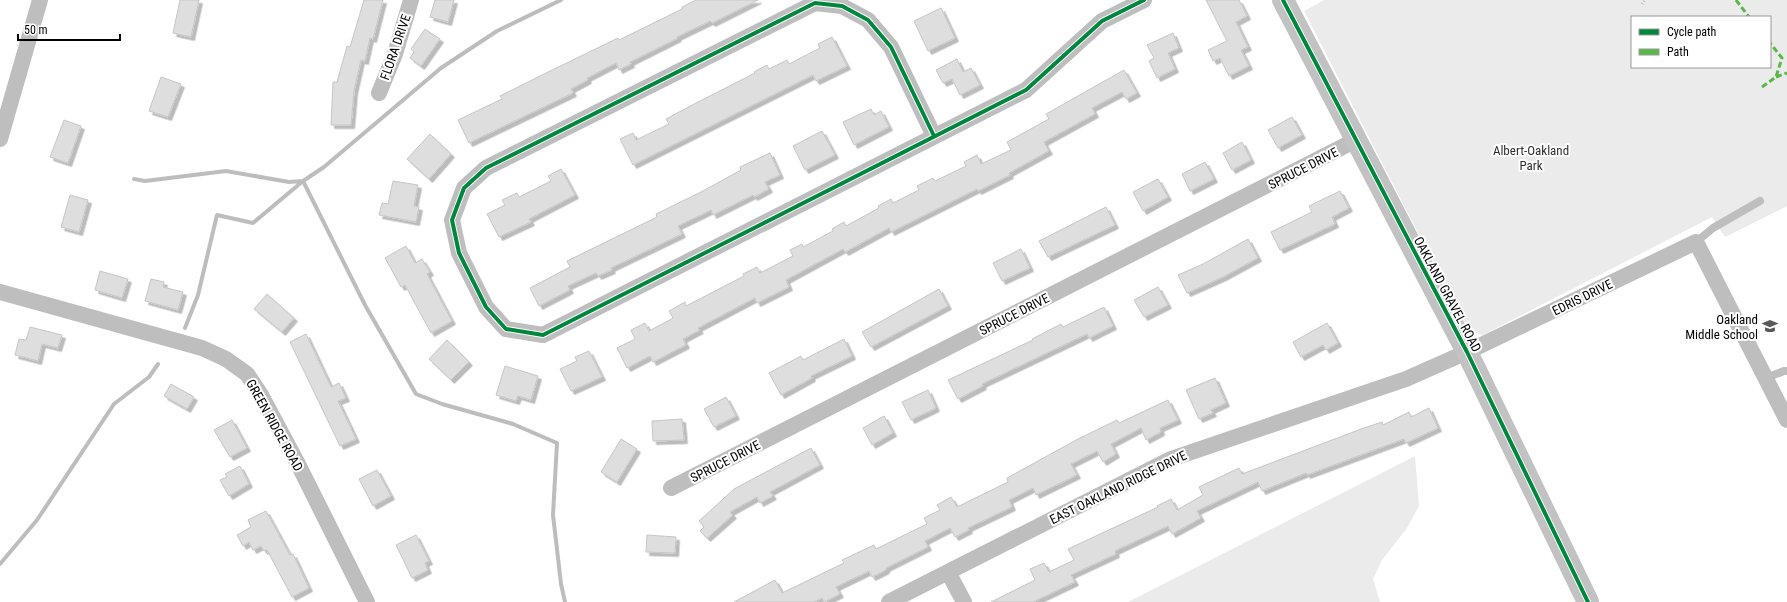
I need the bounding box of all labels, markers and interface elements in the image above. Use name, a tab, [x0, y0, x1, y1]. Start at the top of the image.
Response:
street label: FLORA DRIVE	[377, 12, 414, 82]
scale bar	[18, 16, 120, 42]
legend	[1631, 16, 1771, 68]
text: 50 m	[24, 23, 48, 37]
text: Cycle path	[1667, 25, 1717, 39]
text: Path	[1667, 45, 1689, 59]
park label: Albert-Oakland Park	[1493, 143, 1569, 173]
street label: SPRUCE DRIVE	[1266, 144, 1341, 192]
street label: OAKLAND GRAVEL ROAD	[1411, 234, 1484, 354]
street label: EDRIS DRIVE	[1550, 276, 1615, 318]
street label: SPRUCE DRIVE	[977, 290, 1052, 338]
place label: Oakland Middle School	[1685, 312, 1758, 342]
school or university icon: Oakland Middle School	[1761, 317, 1779, 335]
street label: GREEN RIDGE ROAD	[243, 377, 306, 474]
street label: SPRUCE DRIVE	[688, 437, 763, 485]
street label: EAST OAKLAND RIDGE DRIVE	[1047, 448, 1189, 527]

